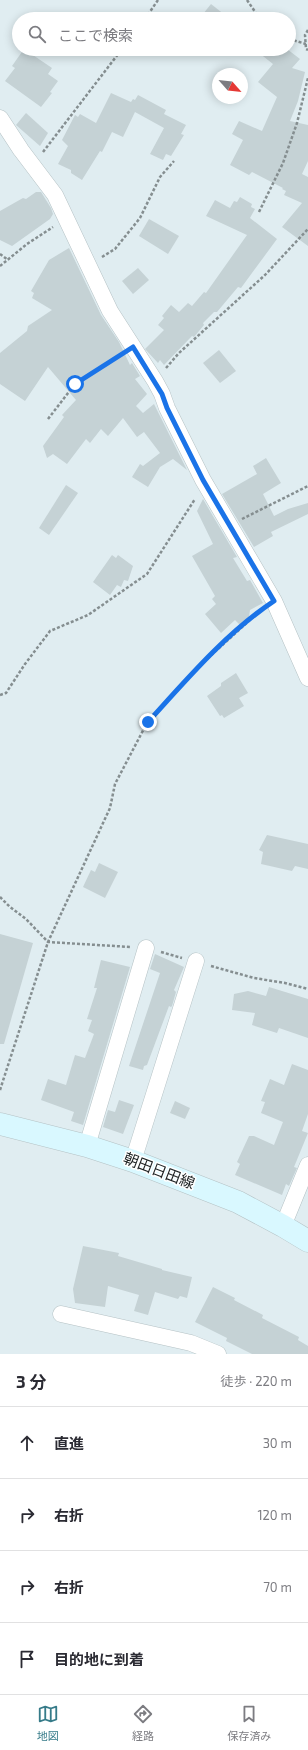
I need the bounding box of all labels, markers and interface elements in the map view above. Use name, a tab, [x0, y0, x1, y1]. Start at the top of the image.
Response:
search box	[12, 12, 296, 56]
icon: search	[26, 23, 48, 45]
text: ここで検索	[58, 26, 133, 44]
north arrow	[212, 68, 248, 104]
route start	[66, 375, 84, 393]
route end	[139, 713, 157, 731]
street label: 朝田日田線	[121, 1148, 198, 1192]
text: 3 分	[16, 1371, 46, 1391]
text: 徒歩 · 220 m	[220, 1373, 292, 1389]
icon: ahead	[16, 1432, 38, 1454]
text: 直進	[54, 1434, 84, 1452]
text: 30 m	[263, 1435, 292, 1451]
icon: right	[16, 1504, 38, 1526]
text: 右折	[54, 1506, 84, 1524]
text: 120 m	[257, 1507, 292, 1523]
icon: right	[16, 1576, 38, 1598]
text: 右折	[54, 1578, 84, 1596]
text: 70 m	[263, 1579, 292, 1595]
icon: arrive	[16, 1648, 38, 1670]
text: 目的地に到着	[54, 1650, 144, 1668]
tab: 地図	[37, 1703, 59, 1743]
tab: 経路	[132, 1703, 154, 1743]
tab: 保存済み	[227, 1703, 271, 1743]

